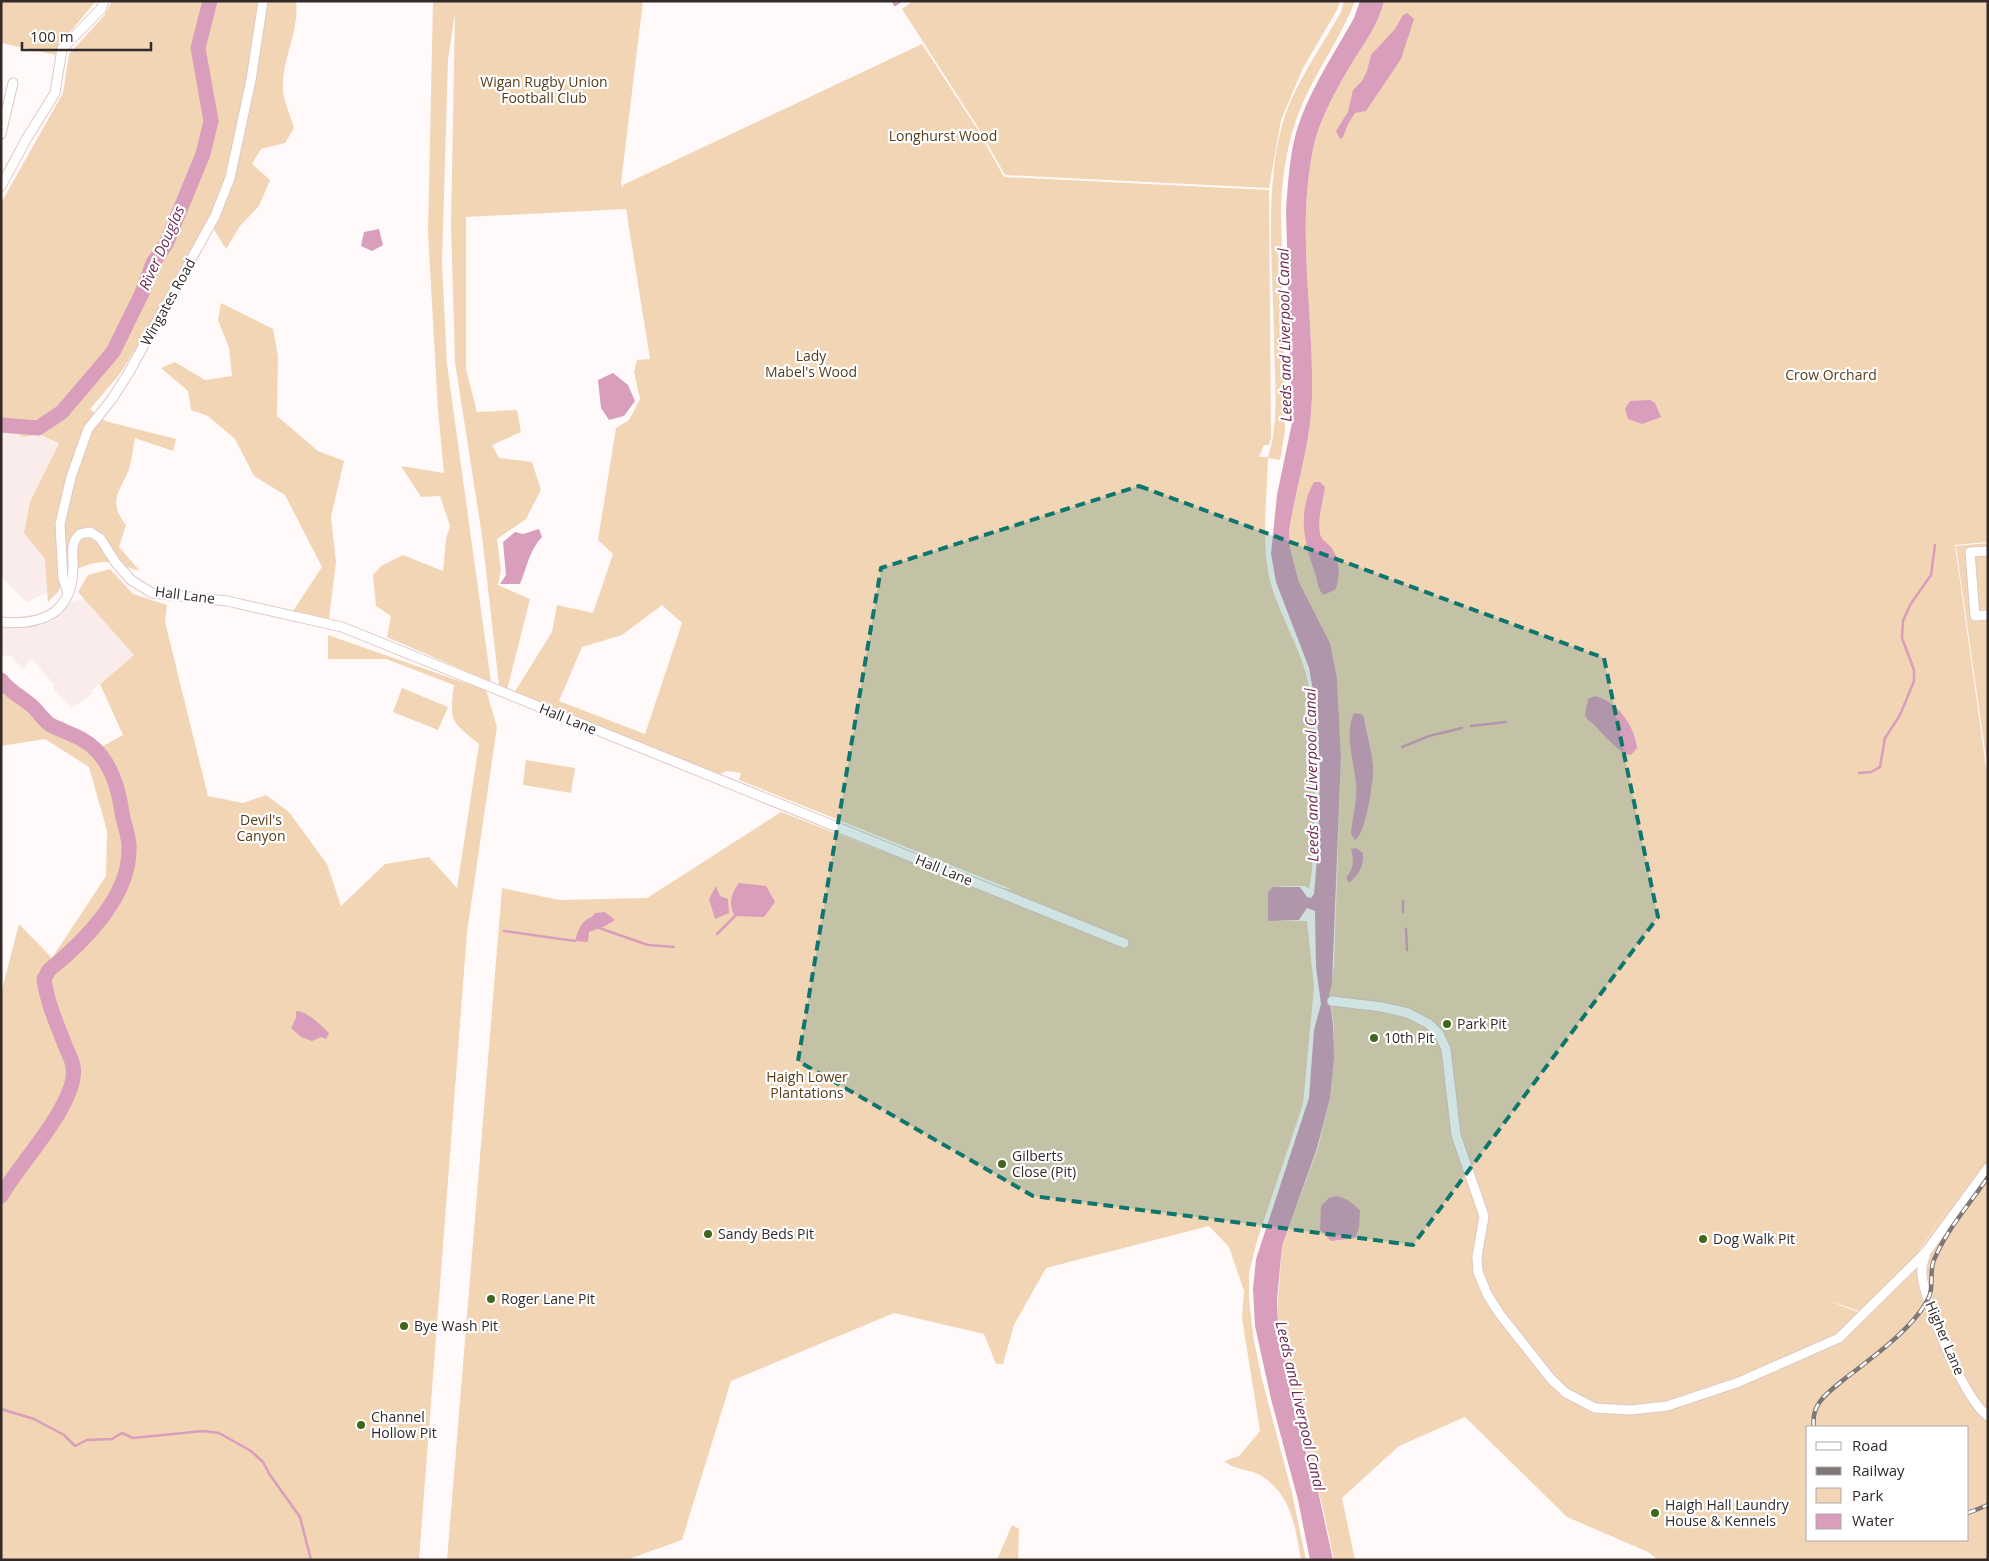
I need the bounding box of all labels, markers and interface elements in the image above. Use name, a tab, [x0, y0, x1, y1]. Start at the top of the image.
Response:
scale bar	[22, 20, 151, 52]
text: 100 m	[30, 26, 74, 46]
park label: Wigan Rugby Union Football Club	[480, 72, 608, 107]
park label: Longhurst Wood	[889, 126, 997, 145]
water label: River Douglas	[134, 202, 189, 293]
water label: Leeds and Liverpool Canal	[1272, 247, 1296, 422]
street label: Wingates Road	[136, 255, 199, 349]
park label: Lady Mabel's Wood	[765, 346, 857, 381]
park label: Crow Orchard	[1785, 365, 1877, 384]
street label: Hall Lane	[154, 581, 216, 608]
water label: Leeds and Liverpool Canal	[1299, 687, 1323, 862]
street label: Hall Lane	[537, 698, 600, 739]
park label: Devil's Canyon	[236, 810, 286, 845]
street label: Hall Lane	[913, 849, 976, 890]
place label: Park Pit	[1457, 1014, 1507, 1033]
marker: Park Pit	[1441, 1018, 1453, 1030]
place label: 10th Pit	[1384, 1028, 1434, 1047]
marker: 10th Pit	[1368, 1032, 1380, 1044]
park label: Haigh Lower Plantations	[766, 1067, 848, 1102]
place label: Gilberts Close (Pit)	[1012, 1146, 1076, 1181]
marker: Gilberts Close (Pit)	[996, 1158, 1008, 1170]
place label: Sandy Beds Pit	[718, 1224, 814, 1243]
marker: Sandy Beds Pit	[702, 1228, 714, 1240]
place label: Dog Walk Pit	[1713, 1229, 1795, 1248]
marker: Dog Walk Pit	[1697, 1233, 1709, 1245]
place label: Roger Lane Pit	[501, 1289, 595, 1308]
marker: Roger Lane Pit	[485, 1293, 497, 1305]
street label: Higher Lane	[1921, 1298, 1970, 1378]
place label: Bye Wash Pit	[414, 1316, 498, 1335]
water label: Leeds and Liverpool Canal	[1272, 1319, 1331, 1494]
marker: Bye Wash Pit	[398, 1320, 410, 1332]
place label: Channel Hollow Pit	[371, 1407, 437, 1442]
marker: Channel Hollow Pit	[355, 1419, 367, 1431]
legend	[1806, 1426, 1969, 1541]
text: Road	[1852, 1435, 1888, 1455]
text: Railway	[1852, 1460, 1905, 1480]
text: Park	[1852, 1485, 1883, 1505]
place label: Haigh Hall Laundry House & Kennels	[1665, 1495, 1790, 1530]
marker: Haigh Hall Laundry House & Kennels	[1649, 1507, 1661, 1519]
text: Water	[1852, 1510, 1894, 1530]

